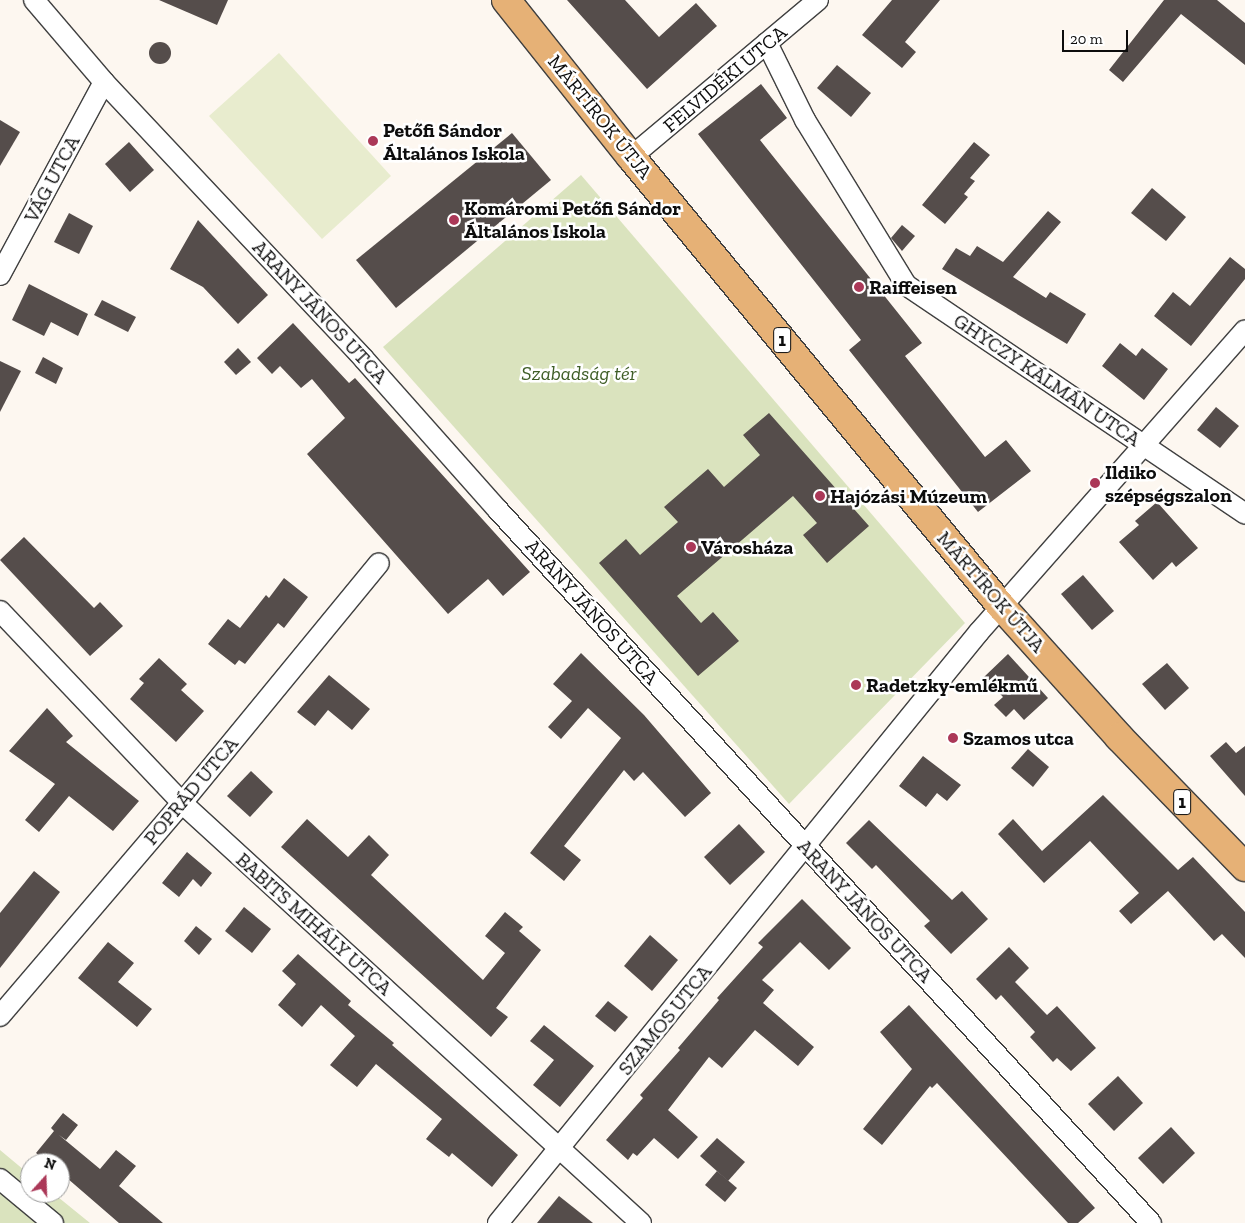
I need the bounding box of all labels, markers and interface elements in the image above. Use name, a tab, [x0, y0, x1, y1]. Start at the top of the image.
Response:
street label: FELVIDÉKI UTCA	[658, 20, 792, 138]
scale bar	[1065, 20, 1131, 52]
text: 20 m	[1070, 30, 1103, 48]
street label: MÁRTÍROK ÚTJA	[543, 50, 657, 184]
place label: Petőfi Sándor Általános Iskola	[383, 118, 525, 165]
street label: VÁG UTCA	[19, 131, 85, 227]
marker: Petőfi Sándor Általános Iskola	[367, 135, 379, 147]
place label: Komáromi Petőfi Sándor Általános Iskola	[464, 196, 681, 243]
marker: Komáromi Petőfi Sándor Általános Iskola	[448, 214, 460, 226]
street label: ARANY JÁNOS UTCA	[247, 235, 393, 389]
place label: Raiffeisen	[869, 275, 957, 299]
marker: Raiffeisen	[853, 281, 865, 293]
street label: GHYCZY KÁLMÁN UTCA	[949, 308, 1145, 452]
road number: 1	[772, 324, 792, 356]
park label: Szabadság tér	[521, 361, 637, 385]
place label: Ildiko szépségszalon	[1105, 460, 1232, 507]
marker: Ildiko szépségszalon	[1089, 477, 1101, 489]
place label: Hajózási Múzeum	[830, 484, 987, 508]
marker: Hajózási Múzeum	[814, 490, 826, 502]
street label: MÁRTÍROK ÚTJA	[932, 526, 1050, 658]
street label: ARANY JÁNOS UTCA	[520, 534, 664, 690]
place label: Városháza	[701, 535, 793, 559]
marker: Városháza	[685, 541, 697, 553]
place label: Radetzky-emlékmű	[866, 673, 1038, 697]
marker: Radetzky-emlékmű	[850, 679, 862, 691]
place label: Szamos utca	[963, 726, 1074, 750]
street label: POPRÁD UTCA	[139, 732, 243, 850]
marker: Szamos utca	[947, 732, 959, 744]
road number: 1	[1172, 786, 1192, 819]
street label: ARANY JÁNOS UTCA	[792, 834, 938, 988]
street label: BABITS MIHÁLY UTCA	[231, 847, 397, 1001]
street label: SZAMOS UTCA	[613, 960, 717, 1080]
north arrow	[20, 1153, 70, 1203]
text: N	[42, 1155, 58, 1174]

